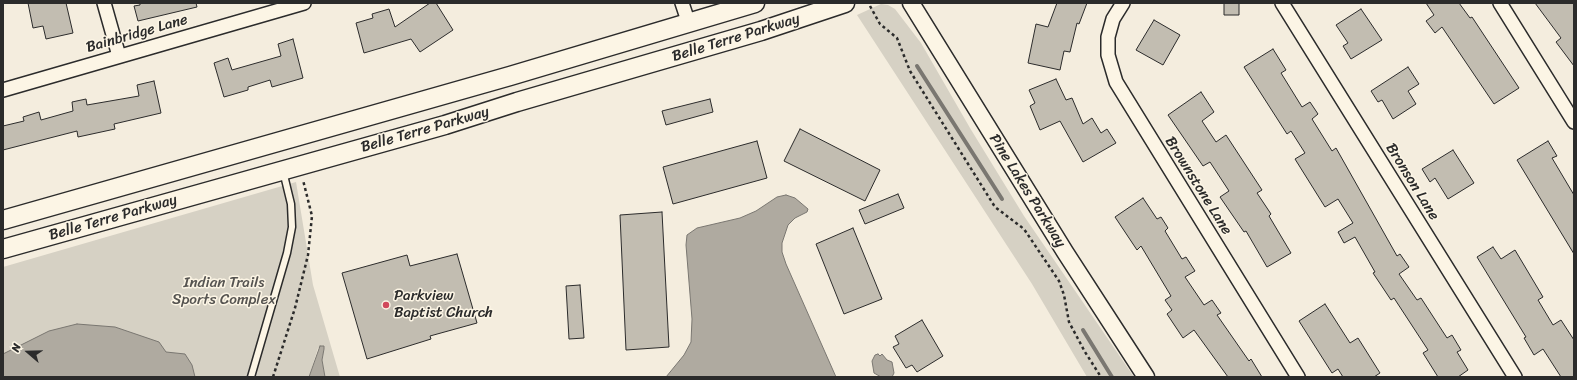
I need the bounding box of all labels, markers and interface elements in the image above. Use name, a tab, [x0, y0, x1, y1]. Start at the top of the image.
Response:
street label: Belle Terre Parkway	[670, 10, 802, 66]
street label: Bainbridge Lane	[84, 11, 190, 57]
street label: Belle Terre Parkway	[359, 103, 491, 157]
street label: Pine Lakes Parkway	[985, 131, 1069, 251]
street label: Brownstone Lane	[1161, 134, 1235, 238]
street label: Bronson Lane	[1381, 140, 1443, 224]
street label: Belle Terre Parkway	[47, 191, 179, 245]
park label: Indian Trails Sports Complex	[172, 274, 276, 309]
place label: Parkview Baptist Church	[394, 287, 493, 322]
marker: Parkview Baptist Church	[381, 300, 391, 310]
north arrow	[8, 332, 48, 372]
text: N	[6, 341, 26, 355]

